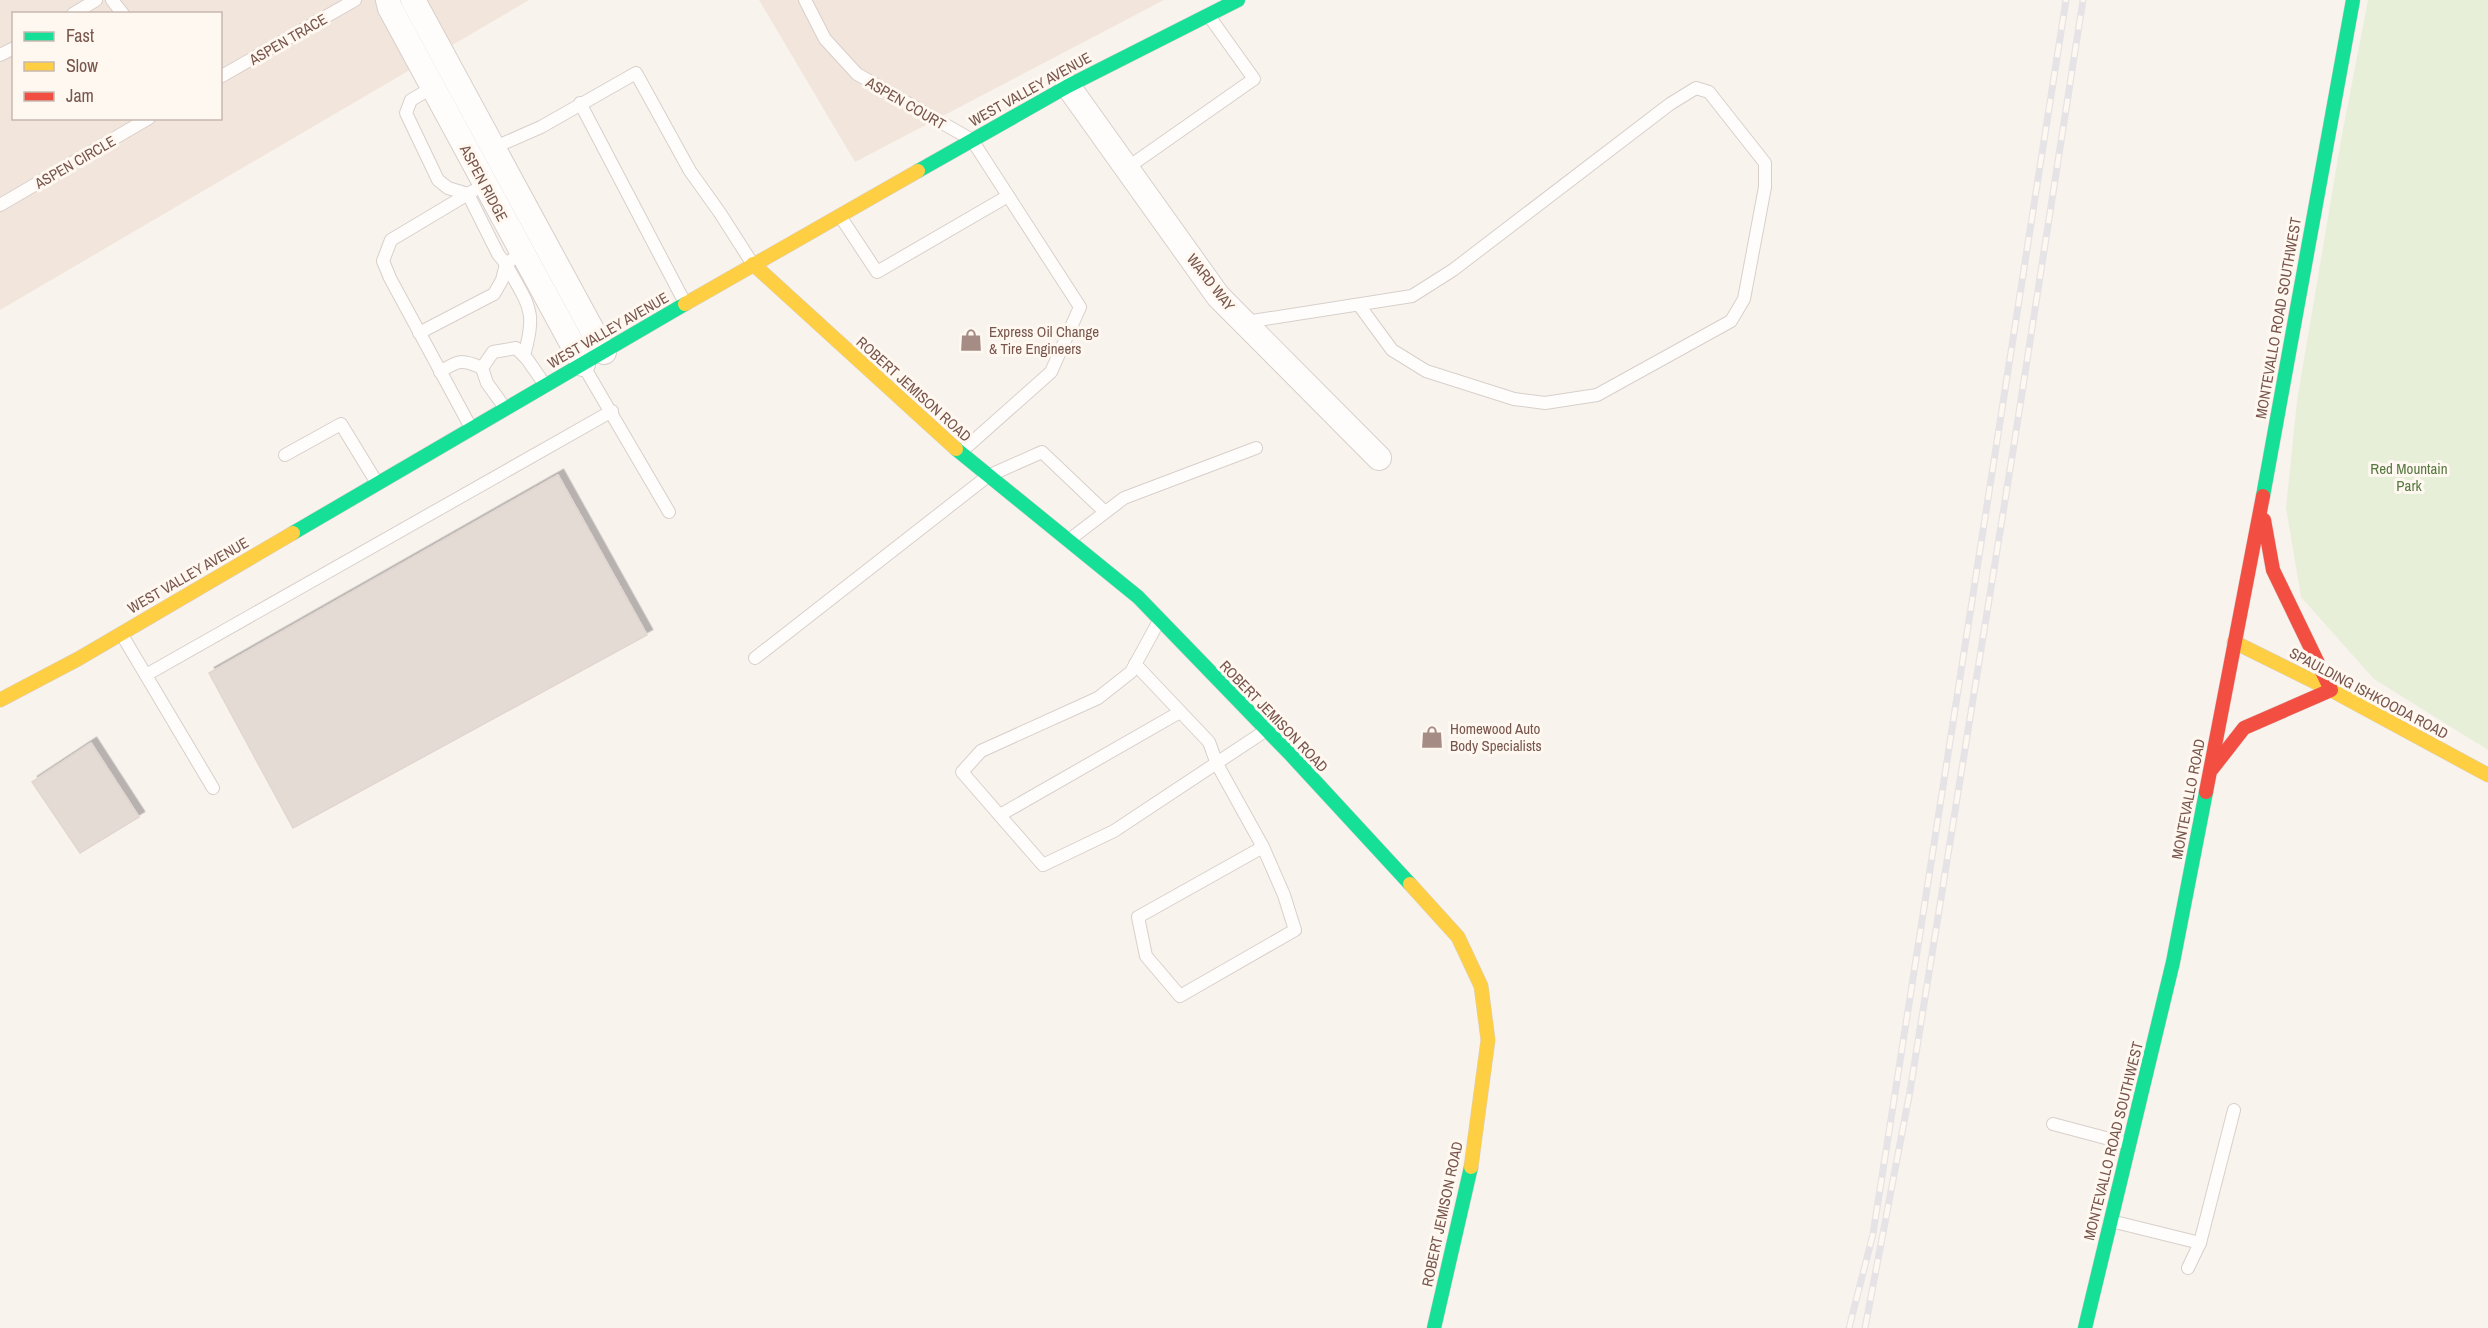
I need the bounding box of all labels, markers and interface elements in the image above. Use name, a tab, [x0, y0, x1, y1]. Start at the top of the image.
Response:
street label: ASPEN TRACE	[244, 8, 331, 70]
legend	[12, 12, 222, 120]
text: Fast	[66, 23, 94, 48]
street label: WEST VALLEY AVENUE	[965, 47, 1095, 131]
text: Slow	[66, 53, 98, 78]
street label: ASPEN COURT	[862, 71, 950, 134]
text: Jam	[66, 83, 94, 108]
street label: ASPEN CIRCLE	[30, 130, 119, 194]
street label: ASPEN RIDGE	[455, 140, 513, 225]
street label: MONTEVALLO ROAD SOUTHWEST	[2250, 215, 2306, 420]
street label: WARD WAY	[1182, 249, 1240, 316]
street label: WEST VALLEY AVENUE	[544, 287, 672, 373]
place label: Express Oil Change & Tire Engineers	[989, 321, 1099, 359]
shop icon: Express Oil Change & Tire Engineers	[958, 327, 984, 353]
street label: ROBERT JEMISON ROAD	[852, 332, 976, 446]
park label: Red Mountain Park	[2370, 458, 2448, 496]
street label: WEST VALLEY AVENUE	[124, 532, 252, 618]
street label: SPAULDING ISHKOODA ROAD	[2286, 642, 2452, 744]
street label: ROBERT JEMISON ROAD	[1215, 656, 1333, 777]
place label: Homewood Auto Body Specialists	[1450, 718, 1542, 756]
shop icon: Homewood Auto Body Specialists	[1419, 724, 1445, 750]
street label: MONTEVALLO ROAD	[2166, 737, 2210, 861]
street label: MONTEVALLO ROAD SOUTHWEST	[2078, 1039, 2148, 1243]
street label: ROBERT JEMISON ROAD	[1416, 1139, 1468, 1289]

